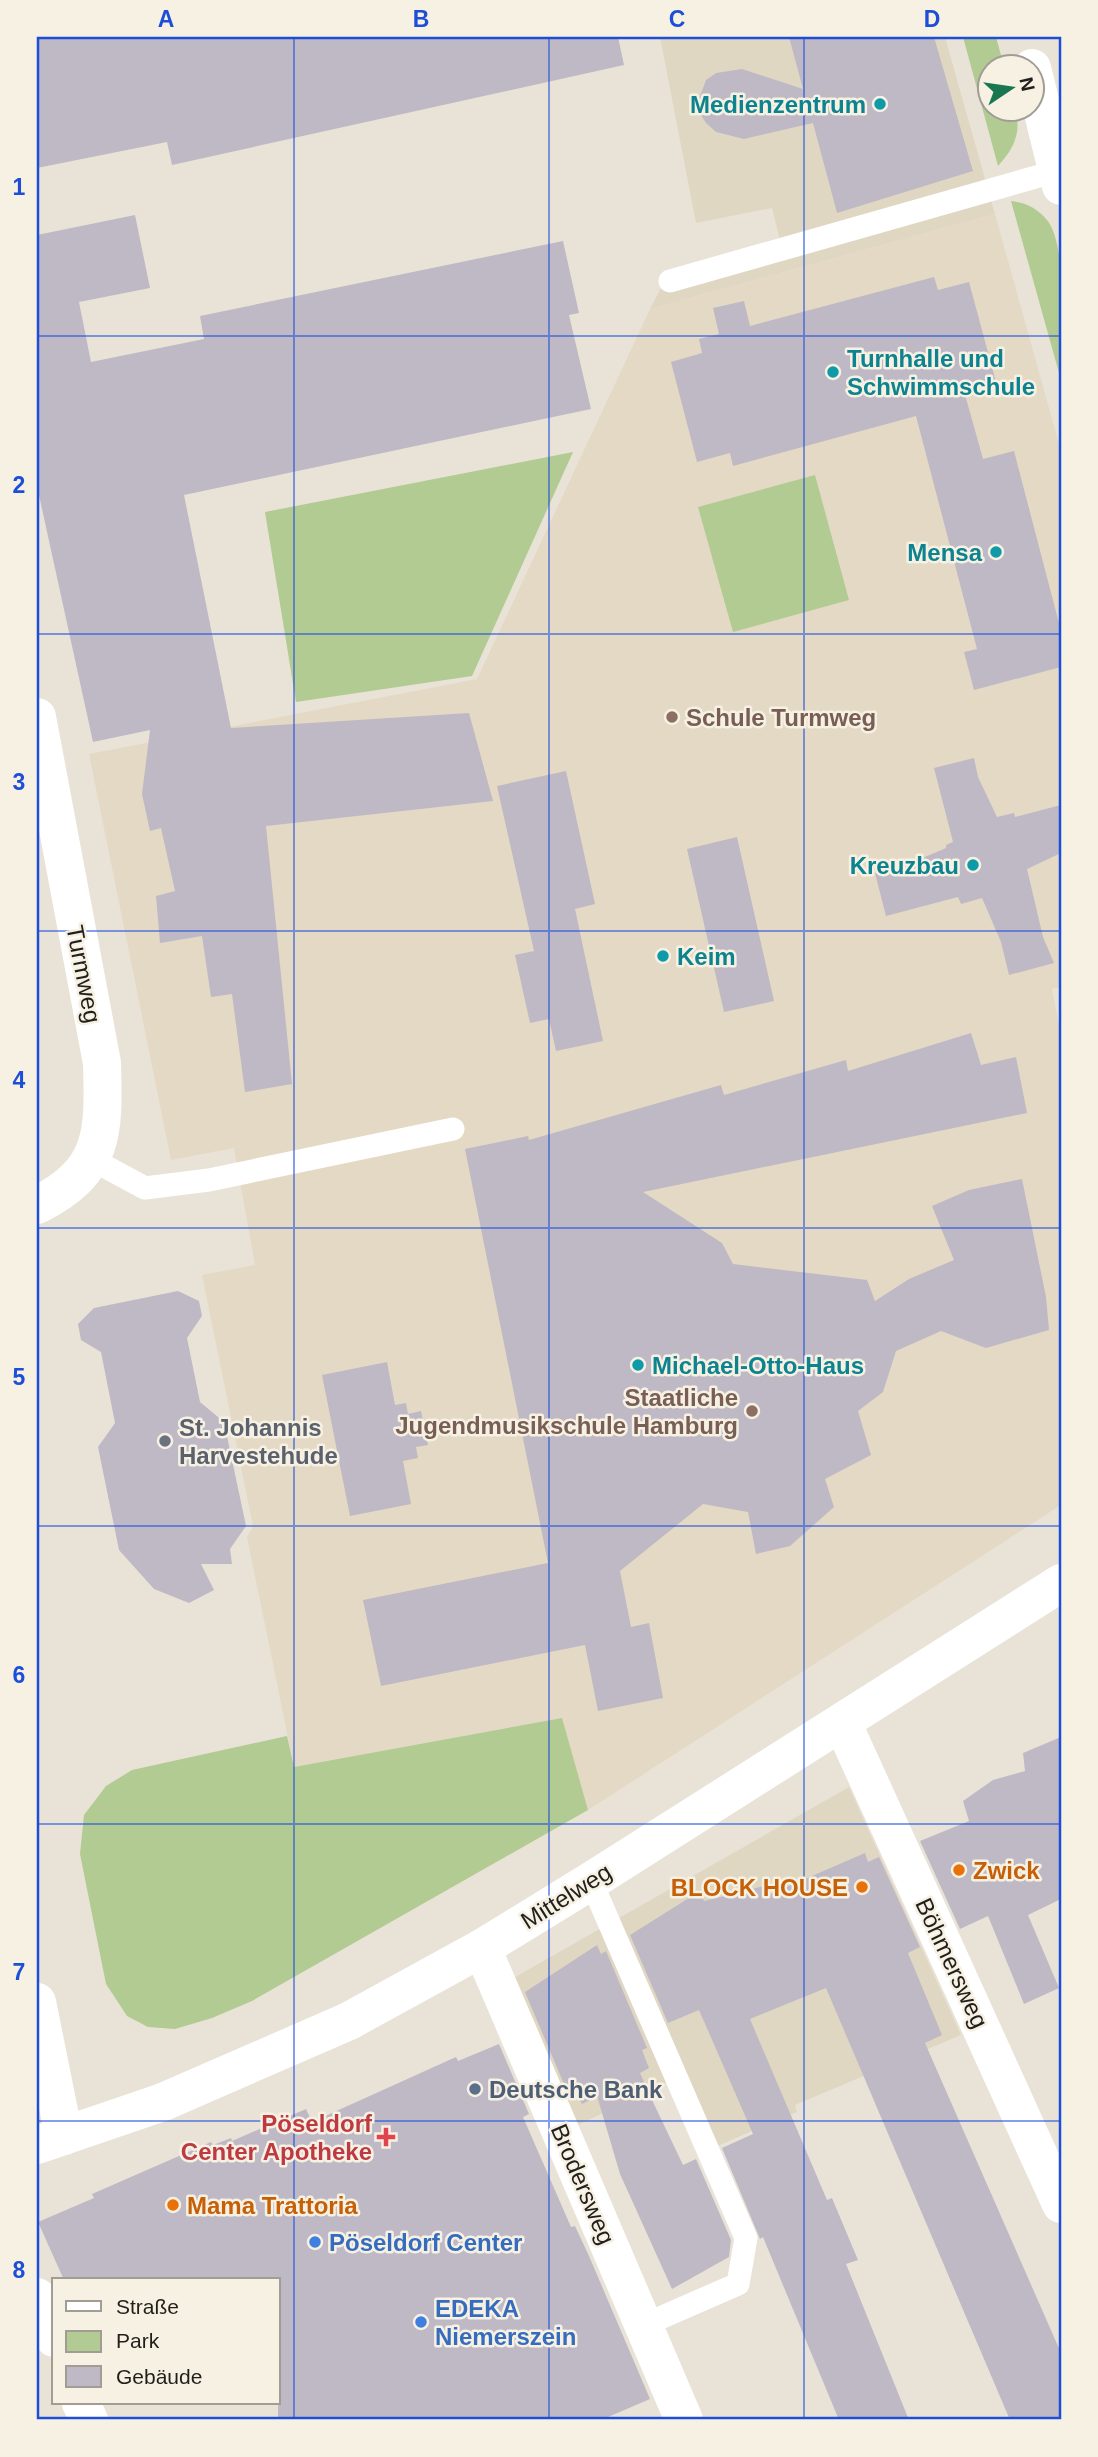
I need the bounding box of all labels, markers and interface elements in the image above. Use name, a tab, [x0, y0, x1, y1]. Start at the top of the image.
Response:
text: A	[158, 6, 174, 32]
text: B	[413, 6, 429, 32]
text: C	[669, 6, 685, 32]
text: D	[924, 6, 940, 32]
north arrow	[976, 52, 1046, 122]
text: N	[1015, 75, 1039, 93]
place label: Medienzentrum	[690, 91, 866, 118]
marker: Medienzentrum	[872, 96, 888, 112]
text: 1	[13, 174, 26, 200]
place label: Turnhalle und Schwimmschule	[847, 345, 1035, 400]
marker: Turnhalle und Schwimmschule	[825, 364, 841, 380]
text: 2	[13, 472, 25, 498]
place label: Mensa	[907, 539, 983, 566]
marker: Mensa	[988, 544, 1004, 560]
place label: Schule Turmweg	[686, 704, 876, 731]
marker: Schule Turmweg	[664, 709, 680, 725]
text: 3	[13, 769, 25, 795]
place label: Kreuzbau	[850, 852, 959, 879]
marker: Kreuzbau	[965, 857, 981, 873]
street label: Turmweg	[61, 923, 107, 1025]
place label: Keim	[677, 943, 736, 970]
marker: Keim	[655, 948, 671, 964]
text: 4	[13, 1067, 26, 1093]
place label: Michael-Otto-Haus	[652, 1352, 864, 1379]
marker: Michael-Otto-Haus	[630, 1357, 646, 1373]
text: 5	[13, 1364, 26, 1390]
place label: Staatliche Jugendmusikschule Hamburg	[395, 1384, 738, 1439]
marker: Staatliche Jugendmusikschule Hamburg	[744, 1403, 760, 1419]
place label: St. Johannis Harvestehude	[179, 1414, 338, 1469]
marker: St. Johannis Harvestehude	[157, 1433, 173, 1449]
text: 6	[13, 1662, 25, 1688]
place label: Zwick	[973, 1857, 1040, 1884]
street label: Mittelweg	[516, 1858, 616, 1934]
marker: Zwick	[951, 1862, 967, 1878]
place label: BLOCK HOUSE	[671, 1874, 848, 1901]
marker: BLOCK HOUSE	[854, 1879, 870, 1895]
street label: Böhmersweg	[910, 1894, 994, 2032]
text: 7	[13, 1959, 25, 1985]
place label: Deutsche Bank	[489, 2076, 663, 2103]
marker: Deutsche Bank	[467, 2081, 483, 2097]
place label: Pöseldorf Center Apotheke	[181, 2110, 373, 2165]
street label: Brodersweg	[546, 2120, 620, 2248]
marker: Pöseldorf Center Apotheke	[378, 2129, 394, 2145]
place label: Mama Trattoria	[187, 2192, 358, 2219]
marker: Mama Trattoria	[165, 2197, 181, 2213]
place label: Pöseldorf Center	[329, 2229, 522, 2256]
marker: Pöseldorf Center	[307, 2234, 323, 2250]
text: 8	[13, 2257, 26, 2283]
legend	[52, 2278, 280, 2404]
text: Straße	[116, 2295, 179, 2318]
place label: EDEKA Niemerszein	[435, 2295, 576, 2350]
marker: EDEKA Niemerszein	[413, 2314, 429, 2330]
text: Park	[116, 2329, 160, 2352]
text: Gebäude	[116, 2365, 202, 2388]

